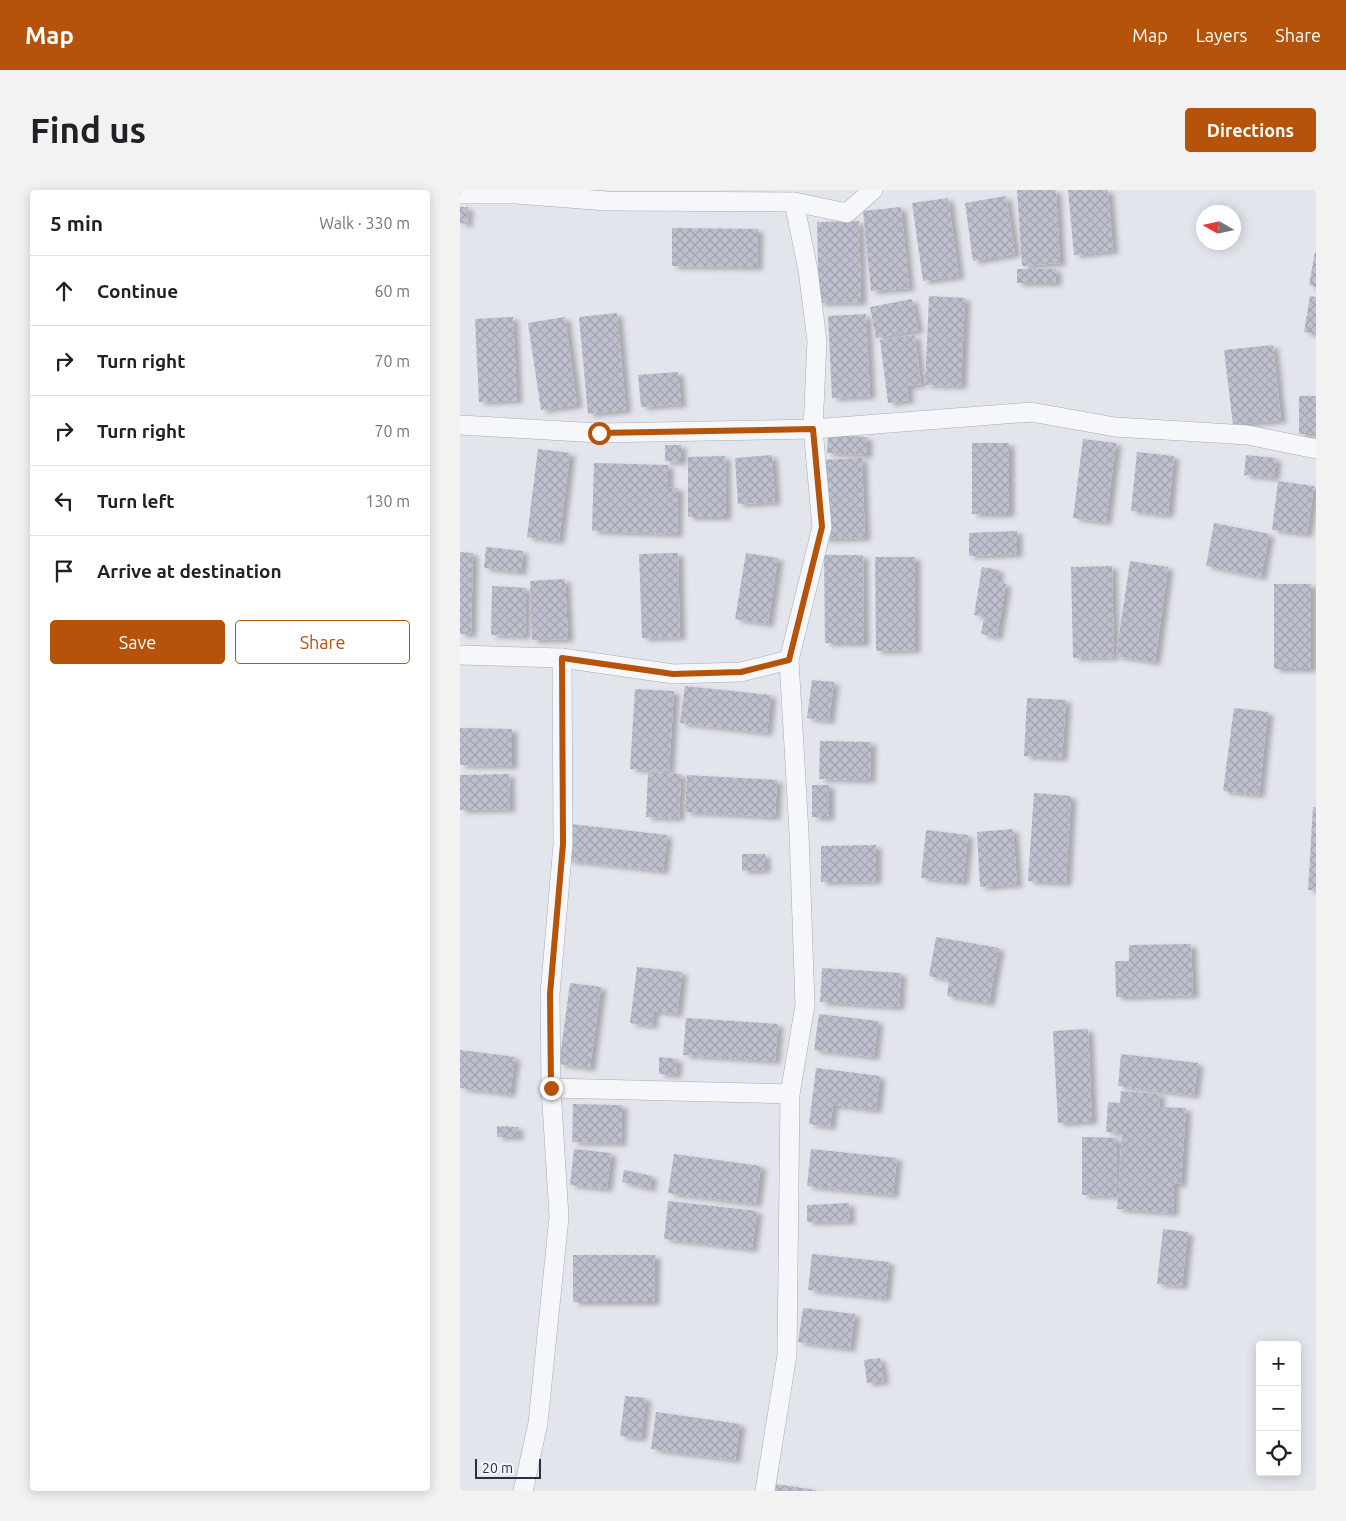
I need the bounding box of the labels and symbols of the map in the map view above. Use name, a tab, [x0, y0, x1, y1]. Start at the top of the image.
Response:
north arrow	[1196, 205, 1241, 250]
route start	[588, 422, 611, 445]
route end	[540, 1077, 563, 1100]
scale bar	[475, 1456, 541, 1479]

